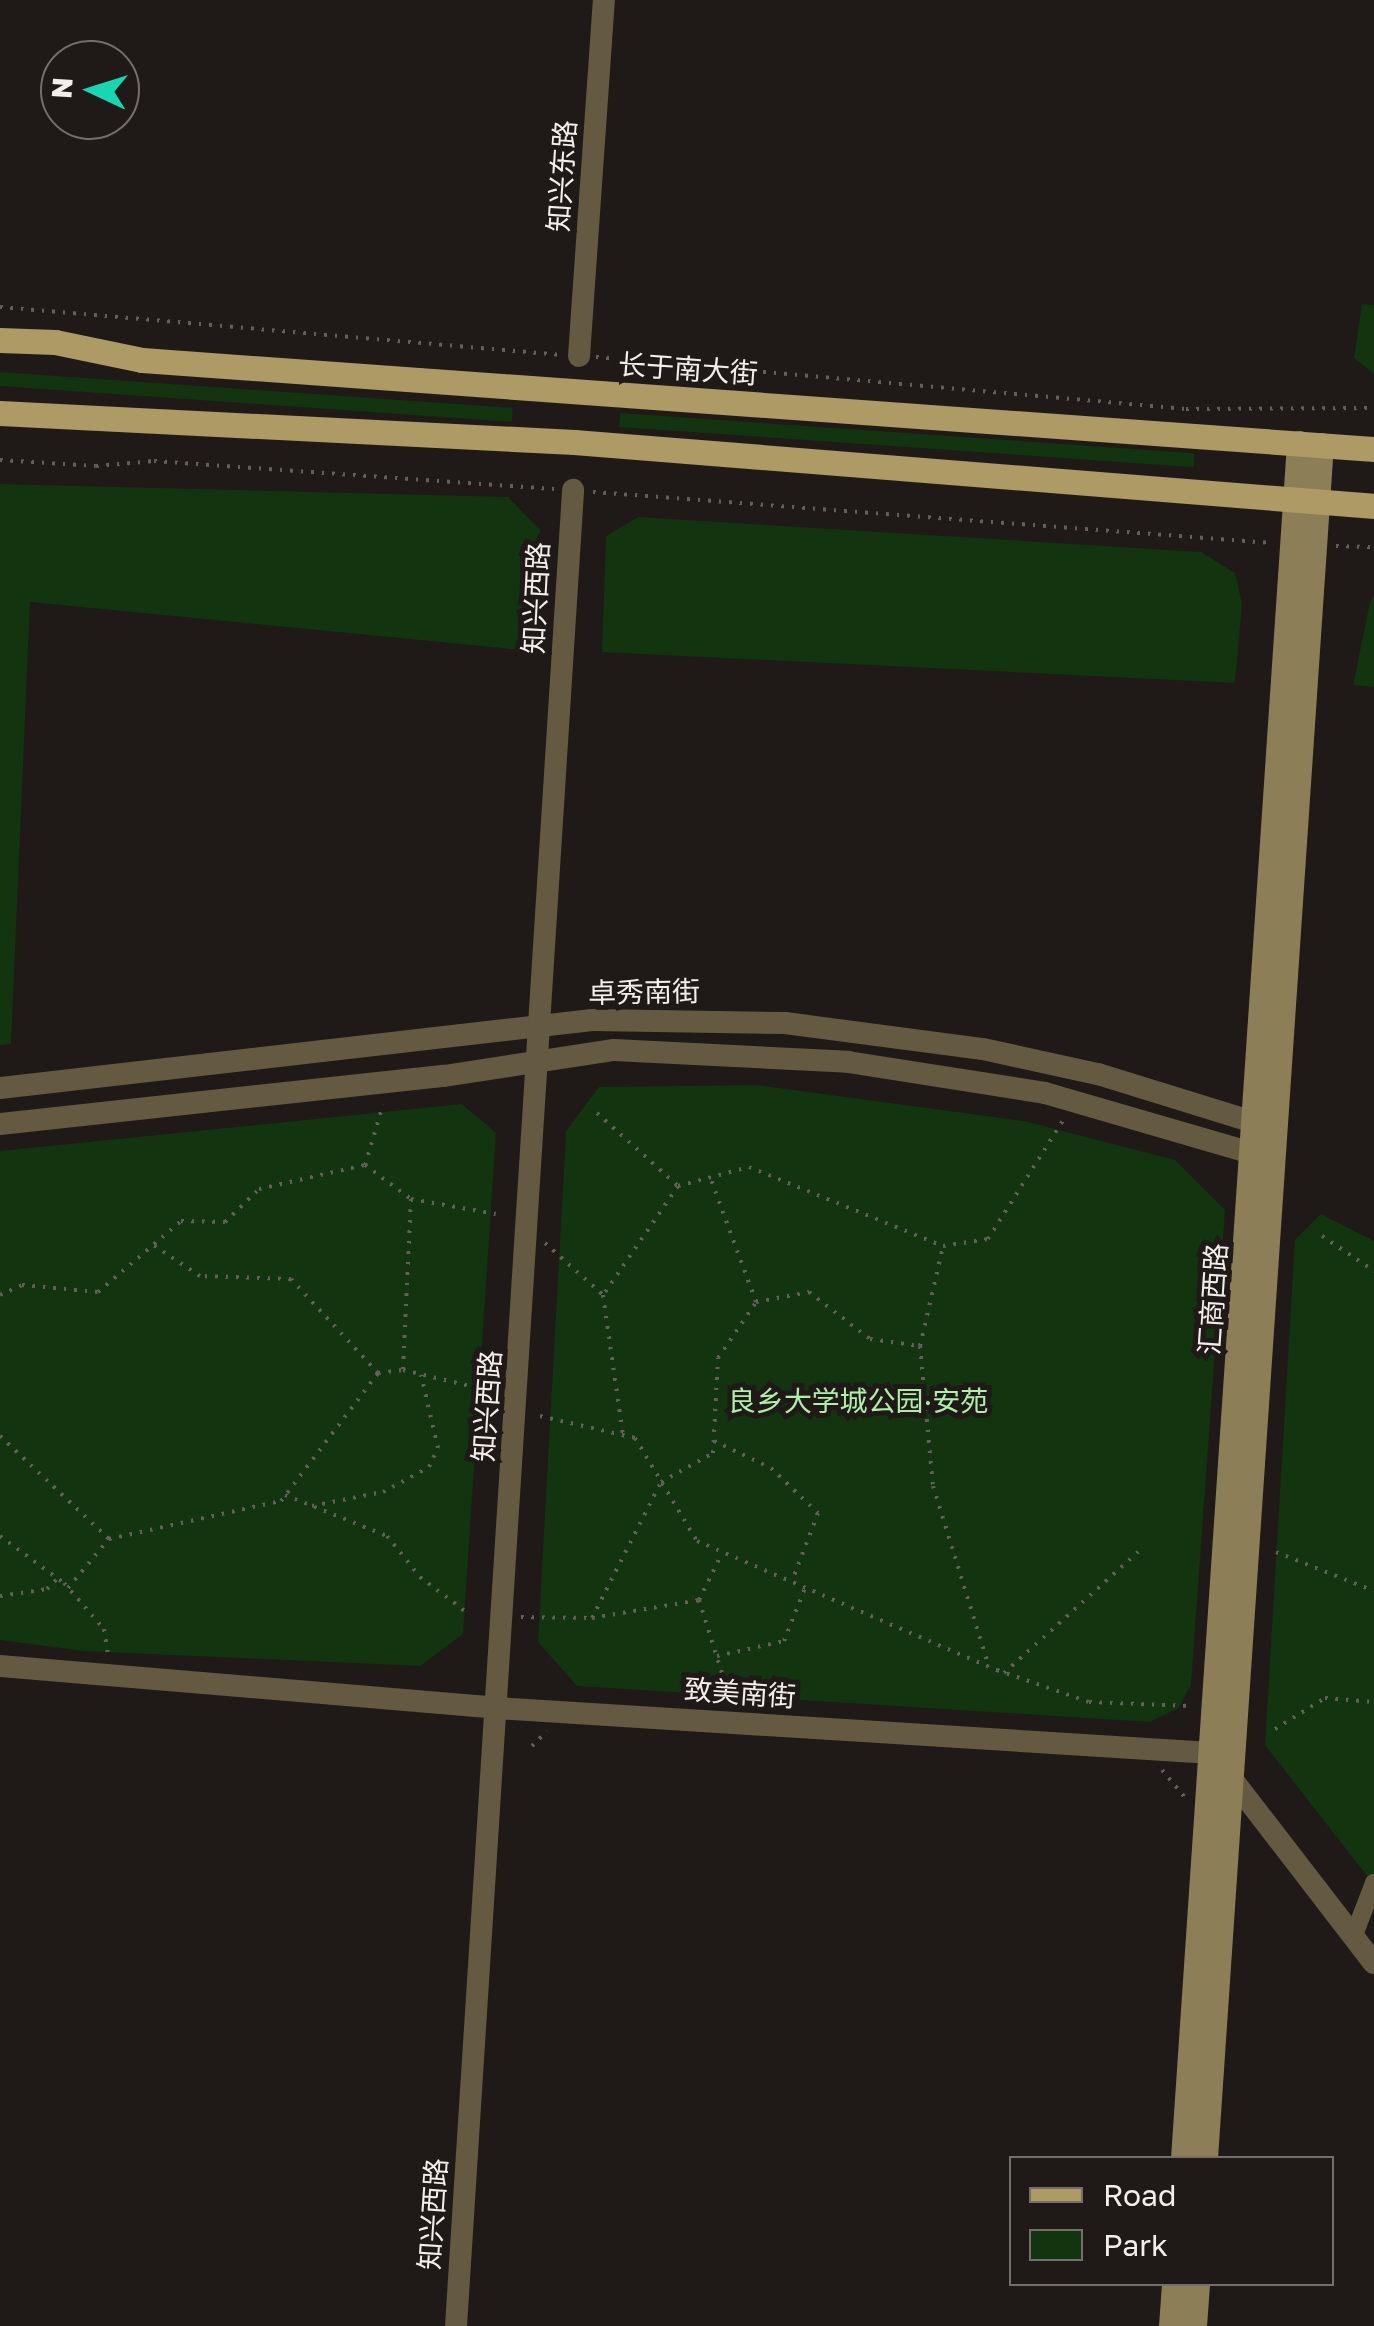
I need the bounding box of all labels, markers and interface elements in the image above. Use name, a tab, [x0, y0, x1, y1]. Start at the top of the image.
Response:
north arrow	[40, 40, 140, 140]
text: N	[44, 76, 79, 100]
street label: 知兴东路	[541, 119, 583, 233]
street label: 长于南大街	[617, 347, 759, 391]
street label: 知兴西路	[516, 541, 556, 655]
street label: 卓秀南街	[588, 974, 700, 1010]
street label: 汇商西路	[1192, 1242, 1234, 1356]
street label: 知兴西路	[466, 1349, 508, 1463]
park label: 良乡大学城公园·安苑	[728, 1384, 988, 1418]
street label: 致美南街	[683, 1672, 797, 1714]
legend	[1009, 2156, 1334, 2286]
street label: 知兴西路	[412, 2157, 454, 2271]
text: Road	[1103, 2177, 1177, 2213]
text: Park	[1103, 2227, 1168, 2263]

